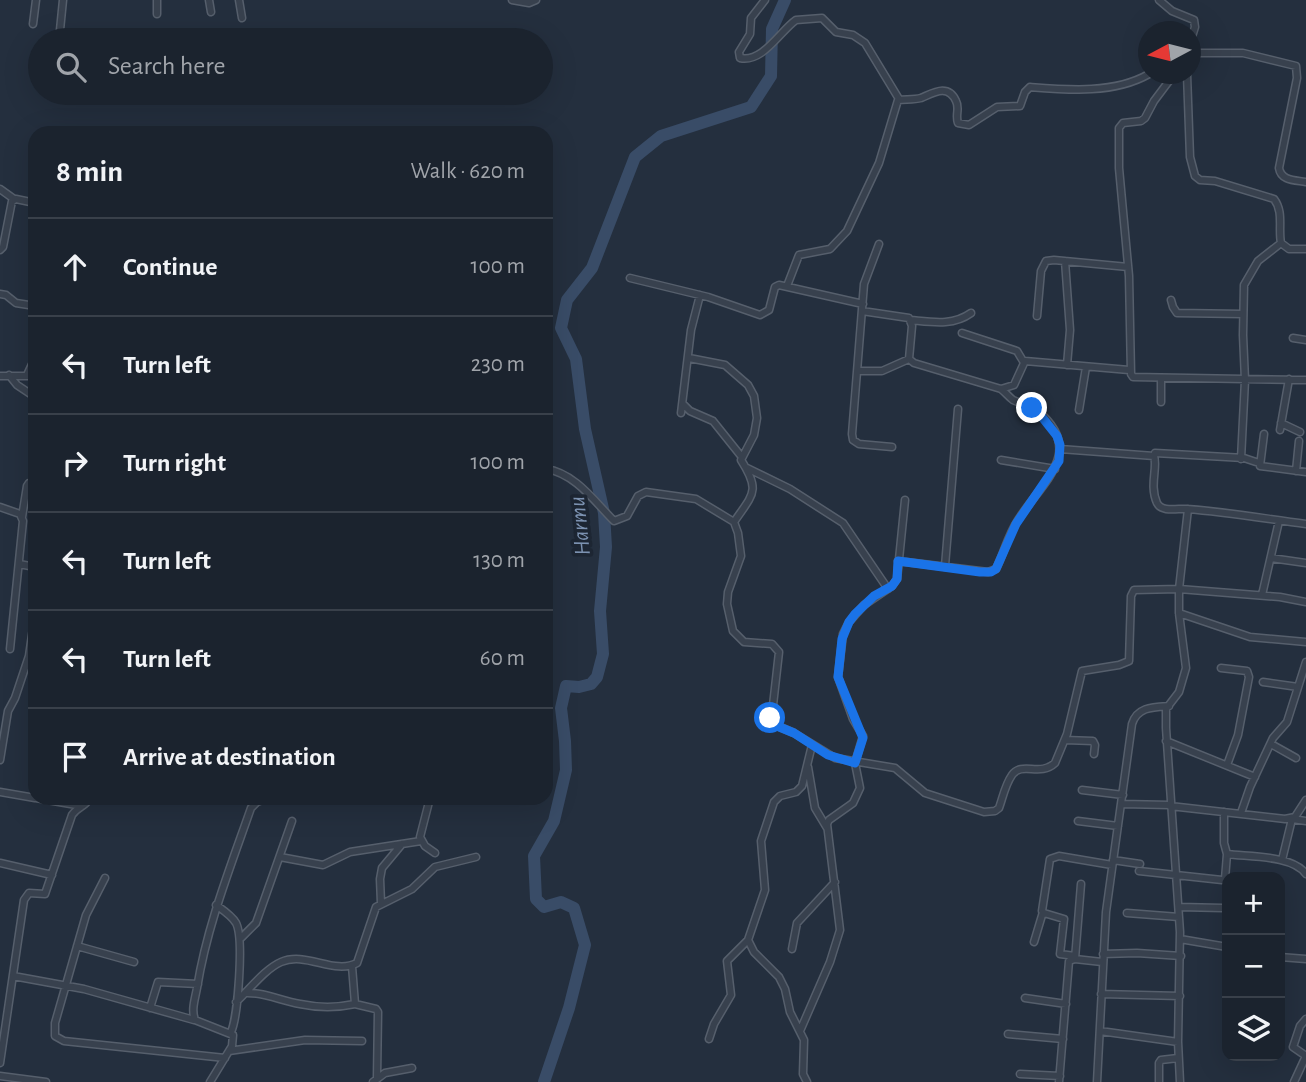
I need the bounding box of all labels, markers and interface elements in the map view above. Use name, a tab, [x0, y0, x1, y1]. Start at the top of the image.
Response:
north arrow	[1138, 21, 1201, 84]
search box	[28, 28, 553, 105]
icon: search	[52, 48, 90, 86]
text: Search here	[108, 53, 226, 79]
text: 8 min	[56, 157, 123, 187]
text: Walk · 620 m	[410, 160, 525, 183]
icon: ahead	[56, 248, 94, 286]
text: Continue	[123, 254, 218, 280]
text: 100 m	[471, 255, 525, 278]
icon: left	[56, 346, 94, 384]
text: Turn left	[123, 352, 211, 378]
text: 230 m	[471, 353, 525, 376]
route end	[1016, 392, 1047, 423]
icon: right	[56, 444, 94, 482]
text: Turn right	[123, 450, 226, 476]
text: 100 m	[471, 451, 525, 474]
water label: Harmu	[566, 495, 595, 557]
icon: left	[56, 542, 94, 580]
text: Turn left	[123, 548, 211, 574]
text: 130 m	[473, 549, 525, 572]
icon: left	[56, 640, 94, 678]
text: Turn left	[123, 646, 211, 672]
text: 60 m	[480, 647, 525, 670]
route start	[754, 702, 785, 733]
icon: arrive	[56, 738, 94, 776]
text: Arrive at destination	[123, 744, 336, 770]
map controls	[1222, 872, 1285, 1061]
button: +	[1222, 872, 1285, 935]
button: −	[1222, 935, 1285, 998]
button: layers	[1222, 998, 1285, 1061]

